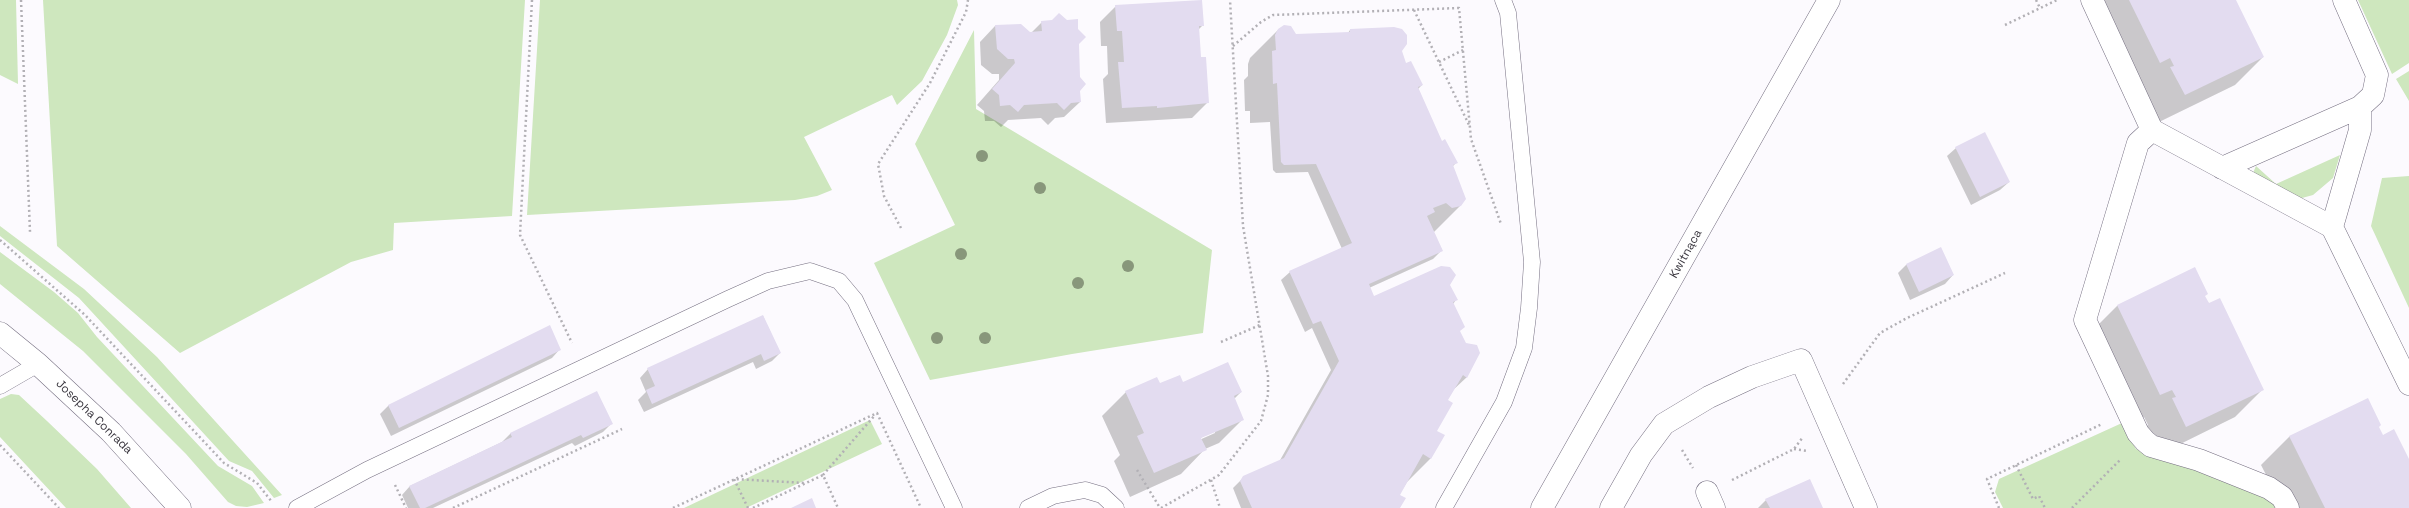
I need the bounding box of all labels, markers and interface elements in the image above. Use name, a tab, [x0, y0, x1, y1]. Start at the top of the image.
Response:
street label: Kwitnąca	[1667, 227, 1705, 281]
street label: Josepha Conrada	[53, 377, 135, 457]

